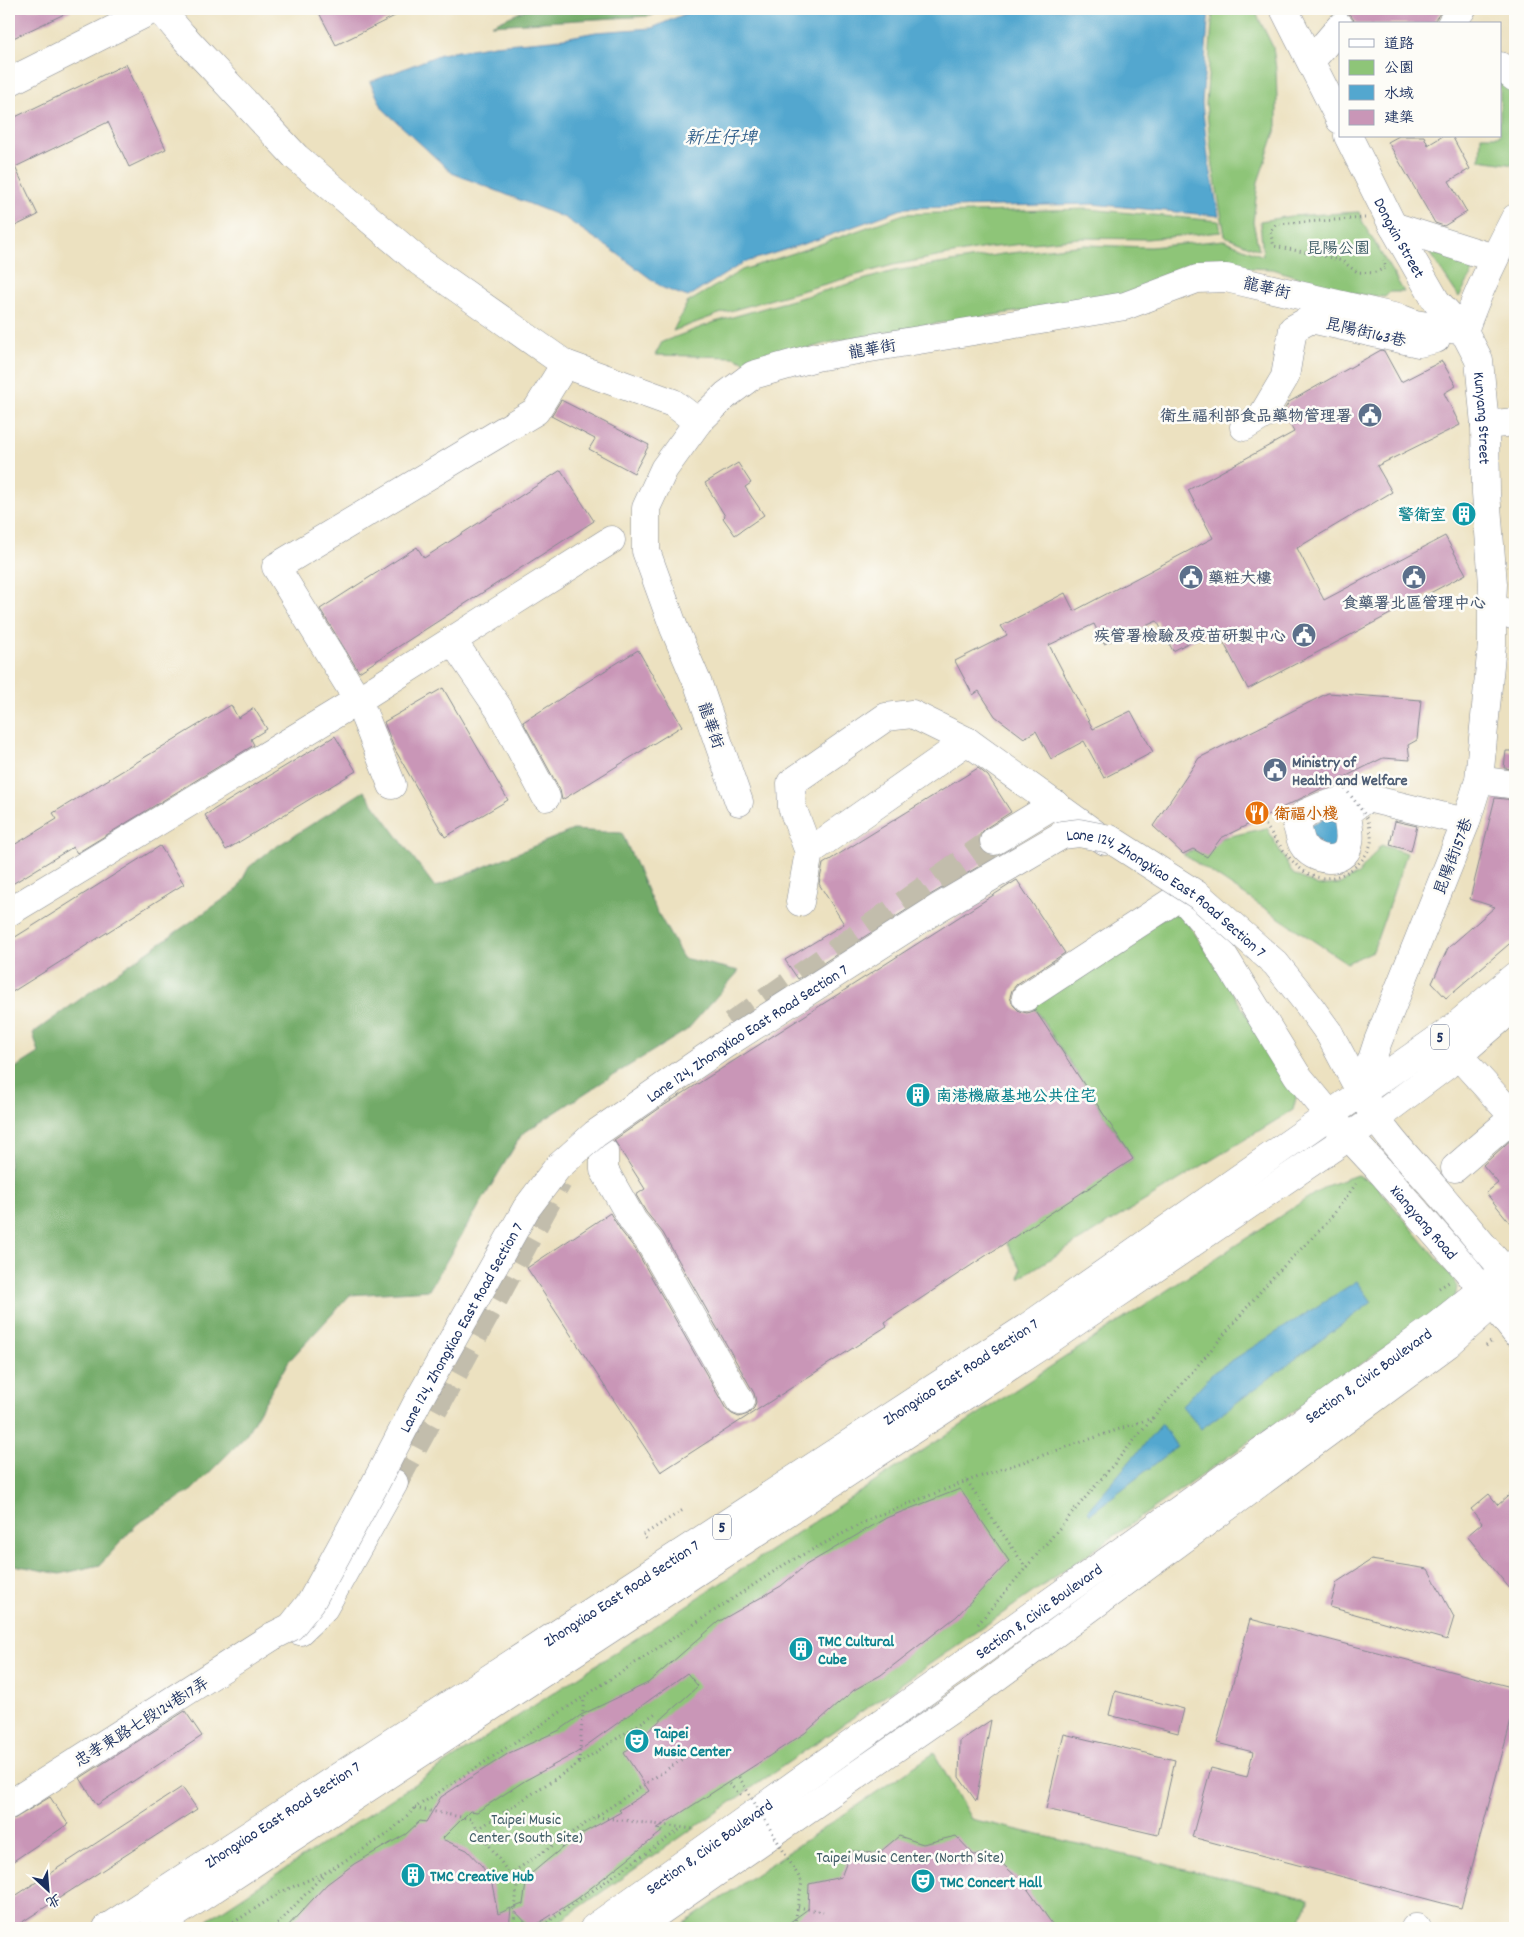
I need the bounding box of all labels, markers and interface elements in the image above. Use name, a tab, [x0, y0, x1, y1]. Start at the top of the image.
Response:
legend	[1339, 22, 1502, 138]
text: 道路	[1384, 34, 1414, 56]
text: 公園	[1384, 58, 1414, 80]
text: 水域	[1384, 84, 1414, 106]
text: 建築	[1384, 108, 1414, 130]
water label: 新庄仔埤	[685, 127, 759, 152]
street label: Dongxin Street	[1367, 194, 1430, 283]
park label: 昆陽公園	[1306, 238, 1370, 261]
street label: 龍華街	[1240, 273, 1292, 306]
street label: 昆陽街163巷	[1323, 313, 1408, 354]
street label: 龍華街	[847, 335, 898, 366]
street label: Kunyang Street	[1466, 371, 1495, 465]
public building icon: 衛生福利部食品藥物管理署	[1357, 402, 1383, 428]
place label: 衛生福利部食品藥物管理署	[1160, 406, 1352, 429]
building icon: 警衛室	[1451, 501, 1477, 527]
place label: 警衛室	[1398, 505, 1446, 528]
public building icon: 藥粧大樓	[1178, 564, 1204, 590]
public building icon: 食藥署北區管理中心	[1401, 564, 1427, 590]
place label: 藥粧大樓	[1208, 568, 1272, 591]
place label: 食藥署北區管理中心	[1342, 593, 1486, 616]
public building icon: 疾管署檢驗及疫苗研製中心	[1291, 622, 1317, 648]
place label: 疾管署檢驗及疫苗研製中心	[1094, 626, 1286, 649]
street label: 龍華街	[691, 699, 728, 752]
place label: Ministry of Health and Welfare	[1292, 752, 1408, 793]
public building icon: Ministry of Health and Welfare	[1262, 757, 1288, 783]
restaurant icon: 衛福小棧	[1244, 800, 1270, 826]
place label: 衛福小棧	[1274, 804, 1338, 827]
street label: 昆陽街157巷	[1429, 815, 1480, 899]
street label: Lane 124, ZhongXiao East Road Section 7	[1065, 824, 1270, 964]
street label: Lane 124, ZhongXiao East Road Section 7	[642, 960, 853, 1109]
road number: 5	[1431, 1024, 1449, 1050]
building icon: 南港機廠基地公共住宅	[905, 1082, 931, 1108]
place label: 南港機廠基地公共住宅	[936, 1086, 1096, 1109]
street label: Xiangyang Road	[1384, 1181, 1462, 1266]
street label: Lane 124, ZhongXiao East Road Section 7	[395, 1219, 530, 1437]
street label: Zhongxiao East Road Section 7	[879, 1314, 1044, 1432]
street label: Section 8, Civic Boulevard	[1301, 1324, 1437, 1430]
road number: 5	[713, 1514, 731, 1540]
street label: Zhongxiao East Road Section 7	[540, 1535, 705, 1654]
street label: Section 8, Civic Boulevard	[971, 1559, 1108, 1666]
place label: TMC Cultural Cube	[818, 1631, 894, 1672]
building icon: TMC Cultural Cube	[788, 1636, 814, 1662]
street label: 忠孝東路七段124巷17弄	[71, 1672, 214, 1774]
place label: Taipei Music Center	[654, 1723, 732, 1764]
theatre icon: Taipei Music Center	[624, 1728, 650, 1754]
street label: Zhongxiao East Road Section 7	[201, 1757, 366, 1875]
street label: Section 8, Civic Boulevard	[642, 1795, 778, 1901]
park label: Taipei Music Center (South Site)	[469, 1809, 583, 1850]
park label: Taipei Music Center (North Site)	[816, 1847, 1004, 1870]
building icon: TMC Creative Hub	[400, 1862, 426, 1888]
north arrow	[22, 1864, 72, 1914]
place label: TMC Creative Hub	[430, 1866, 534, 1889]
theatre icon: TMC Concert Hall	[910, 1868, 936, 1894]
place label: TMC Concert Hall	[940, 1872, 1042, 1895]
text: 北	[42, 1888, 63, 1912]

